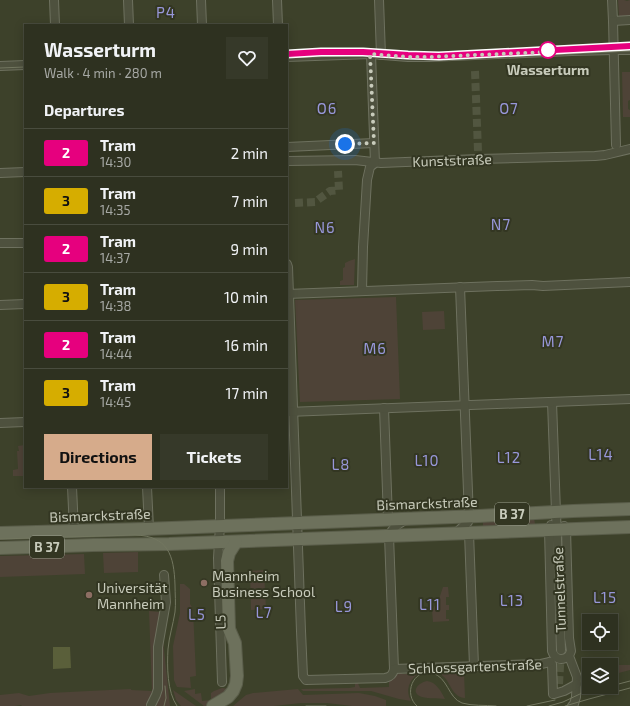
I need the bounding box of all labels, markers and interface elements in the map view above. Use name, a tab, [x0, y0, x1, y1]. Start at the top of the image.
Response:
district label: P4	[156, 3, 176, 21]
button: heart	[226, 37, 268, 79]
text: Wasserturm	[44, 38, 156, 61]
marker: Wasserturm	[539, 41, 557, 59]
place label: Wasserturm	[507, 61, 589, 78]
text: Walk · 4 min · 280 m	[44, 65, 162, 81]
district label: O6	[317, 99, 337, 117]
district label: O7	[499, 99, 519, 117]
text: Departures	[44, 101, 124, 119]
your location	[335, 134, 355, 154]
text: Tram	[100, 136, 136, 154]
text: 2	[62, 144, 70, 161]
text: 2 min	[231, 144, 268, 162]
street label: Kunststraße	[412, 150, 492, 170]
text: 14:30	[100, 154, 131, 170]
text: Tram	[100, 184, 136, 202]
text: 3	[62, 192, 70, 209]
text: 7 min	[231, 192, 268, 210]
text: 14:35	[100, 202, 130, 218]
district label: N7	[491, 215, 511, 233]
district label: N6	[314, 218, 336, 236]
text: Tram	[100, 232, 136, 250]
text: 2	[62, 240, 70, 257]
text: 9 min	[230, 240, 268, 258]
text: 14:37	[100, 250, 130, 266]
text: Tram	[100, 280, 136, 298]
text: 3	[62, 288, 70, 305]
text: 10 min	[224, 288, 268, 306]
text: 14:38	[100, 298, 131, 314]
text: Tram	[100, 328, 136, 346]
district label: M7	[542, 332, 564, 350]
text: 2	[62, 336, 70, 353]
text: 16 min	[225, 336, 268, 354]
district label: M6	[363, 339, 387, 357]
text: 14:44	[100, 346, 132, 362]
text: Tram	[100, 376, 136, 394]
text: 3	[62, 384, 70, 401]
text: 17 min	[225, 384, 268, 402]
text: 14:45	[100, 394, 131, 410]
button: Directions	[44, 434, 152, 480]
button: Tickets	[160, 434, 268, 480]
district label: L14	[588, 445, 614, 463]
district label: L12	[497, 448, 521, 466]
district label: L10	[414, 451, 440, 469]
district label: L8	[332, 455, 350, 473]
street label: Bismarckstraße	[376, 493, 478, 513]
road number: B 37	[495, 503, 529, 525]
street label: Bismarckstraße	[49, 505, 151, 525]
road number: B 37	[30, 536, 64, 558]
street label: Tunnelstraße	[549, 547, 569, 633]
place label: Mannheim Business School	[212, 567, 316, 600]
marker: Mannheim Business School	[199, 578, 209, 588]
place label: Universität Mannheim	[97, 579, 167, 612]
district label: L15	[593, 588, 617, 606]
marker: Universität Mannheim	[84, 590, 94, 600]
district label: L13	[500, 591, 524, 609]
district label: L11	[419, 595, 441, 613]
district label: L9	[335, 597, 353, 615]
district label: L7	[256, 603, 272, 621]
district label: L5	[188, 605, 206, 623]
street label: L5	[211, 614, 229, 630]
map controls	[582, 614, 618, 694]
button: locate	[582, 614, 618, 650]
street label: Schlossgartenstraße	[408, 655, 542, 677]
button: layers	[582, 658, 618, 694]

